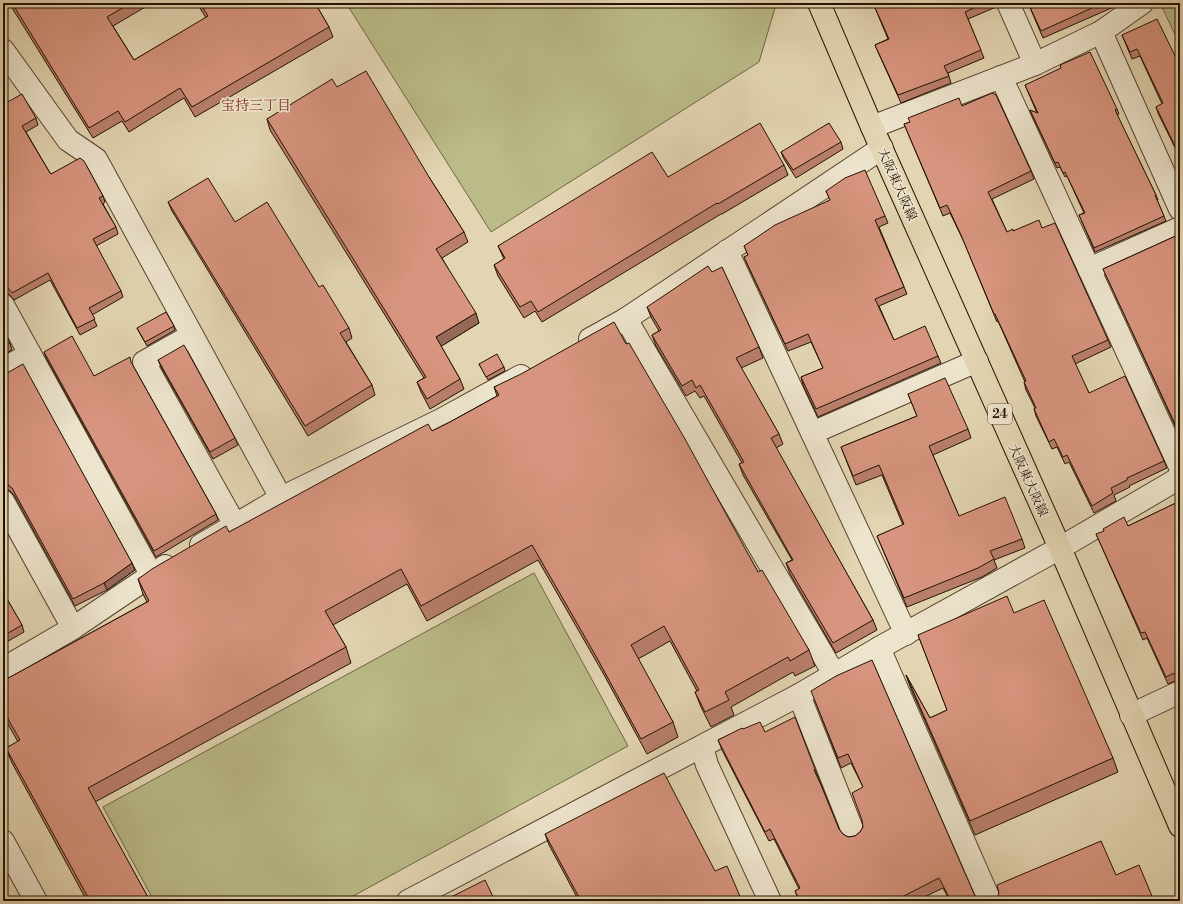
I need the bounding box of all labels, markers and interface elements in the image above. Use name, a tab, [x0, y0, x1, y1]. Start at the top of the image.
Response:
district label: 宝持三丁目	[221, 97, 291, 115]
street label: 大阪東大阪線	[874, 146, 920, 223]
road number: 24	[988, 404, 1012, 424]
street label: 大阪東大阪線	[1005, 442, 1051, 519]

